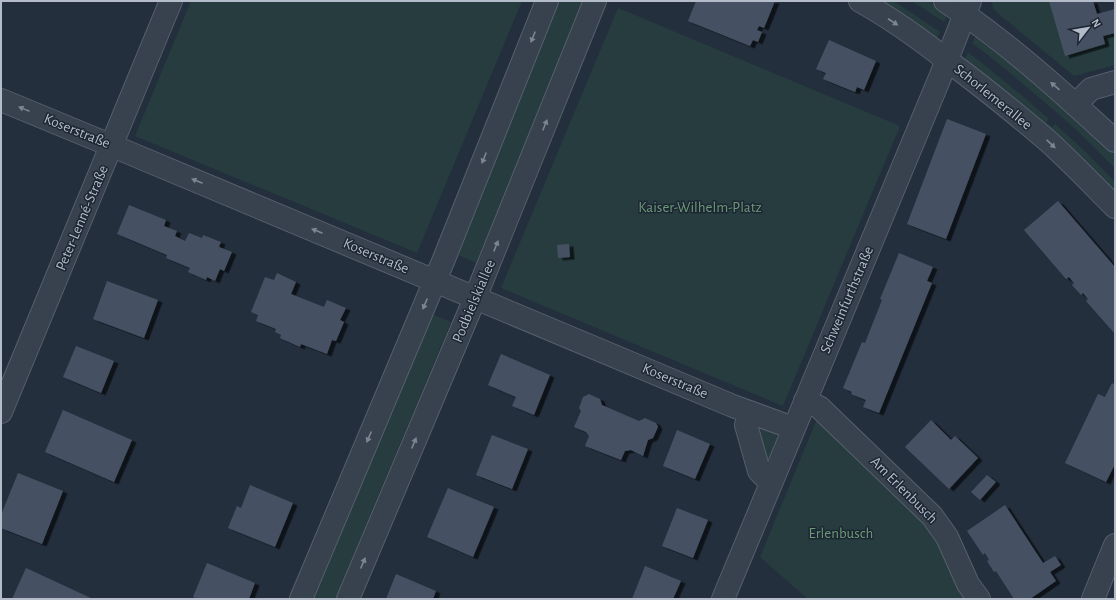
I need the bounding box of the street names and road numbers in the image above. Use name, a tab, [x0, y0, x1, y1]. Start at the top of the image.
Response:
street label: Schorlemerallee	[951, 61, 1035, 133]
street label: Koserstraße	[42, 111, 112, 151]
street label: Peter-Lenné-Straße	[53, 163, 111, 273]
street label: Koserstraße	[341, 235, 411, 277]
street label: Schweinfurthstraße	[818, 244, 876, 356]
street label: Podbielskiallee	[450, 257, 498, 345]
street label: Koserstraße	[640, 360, 710, 402]
street label: Am Erlenbusch	[868, 454, 940, 526]

